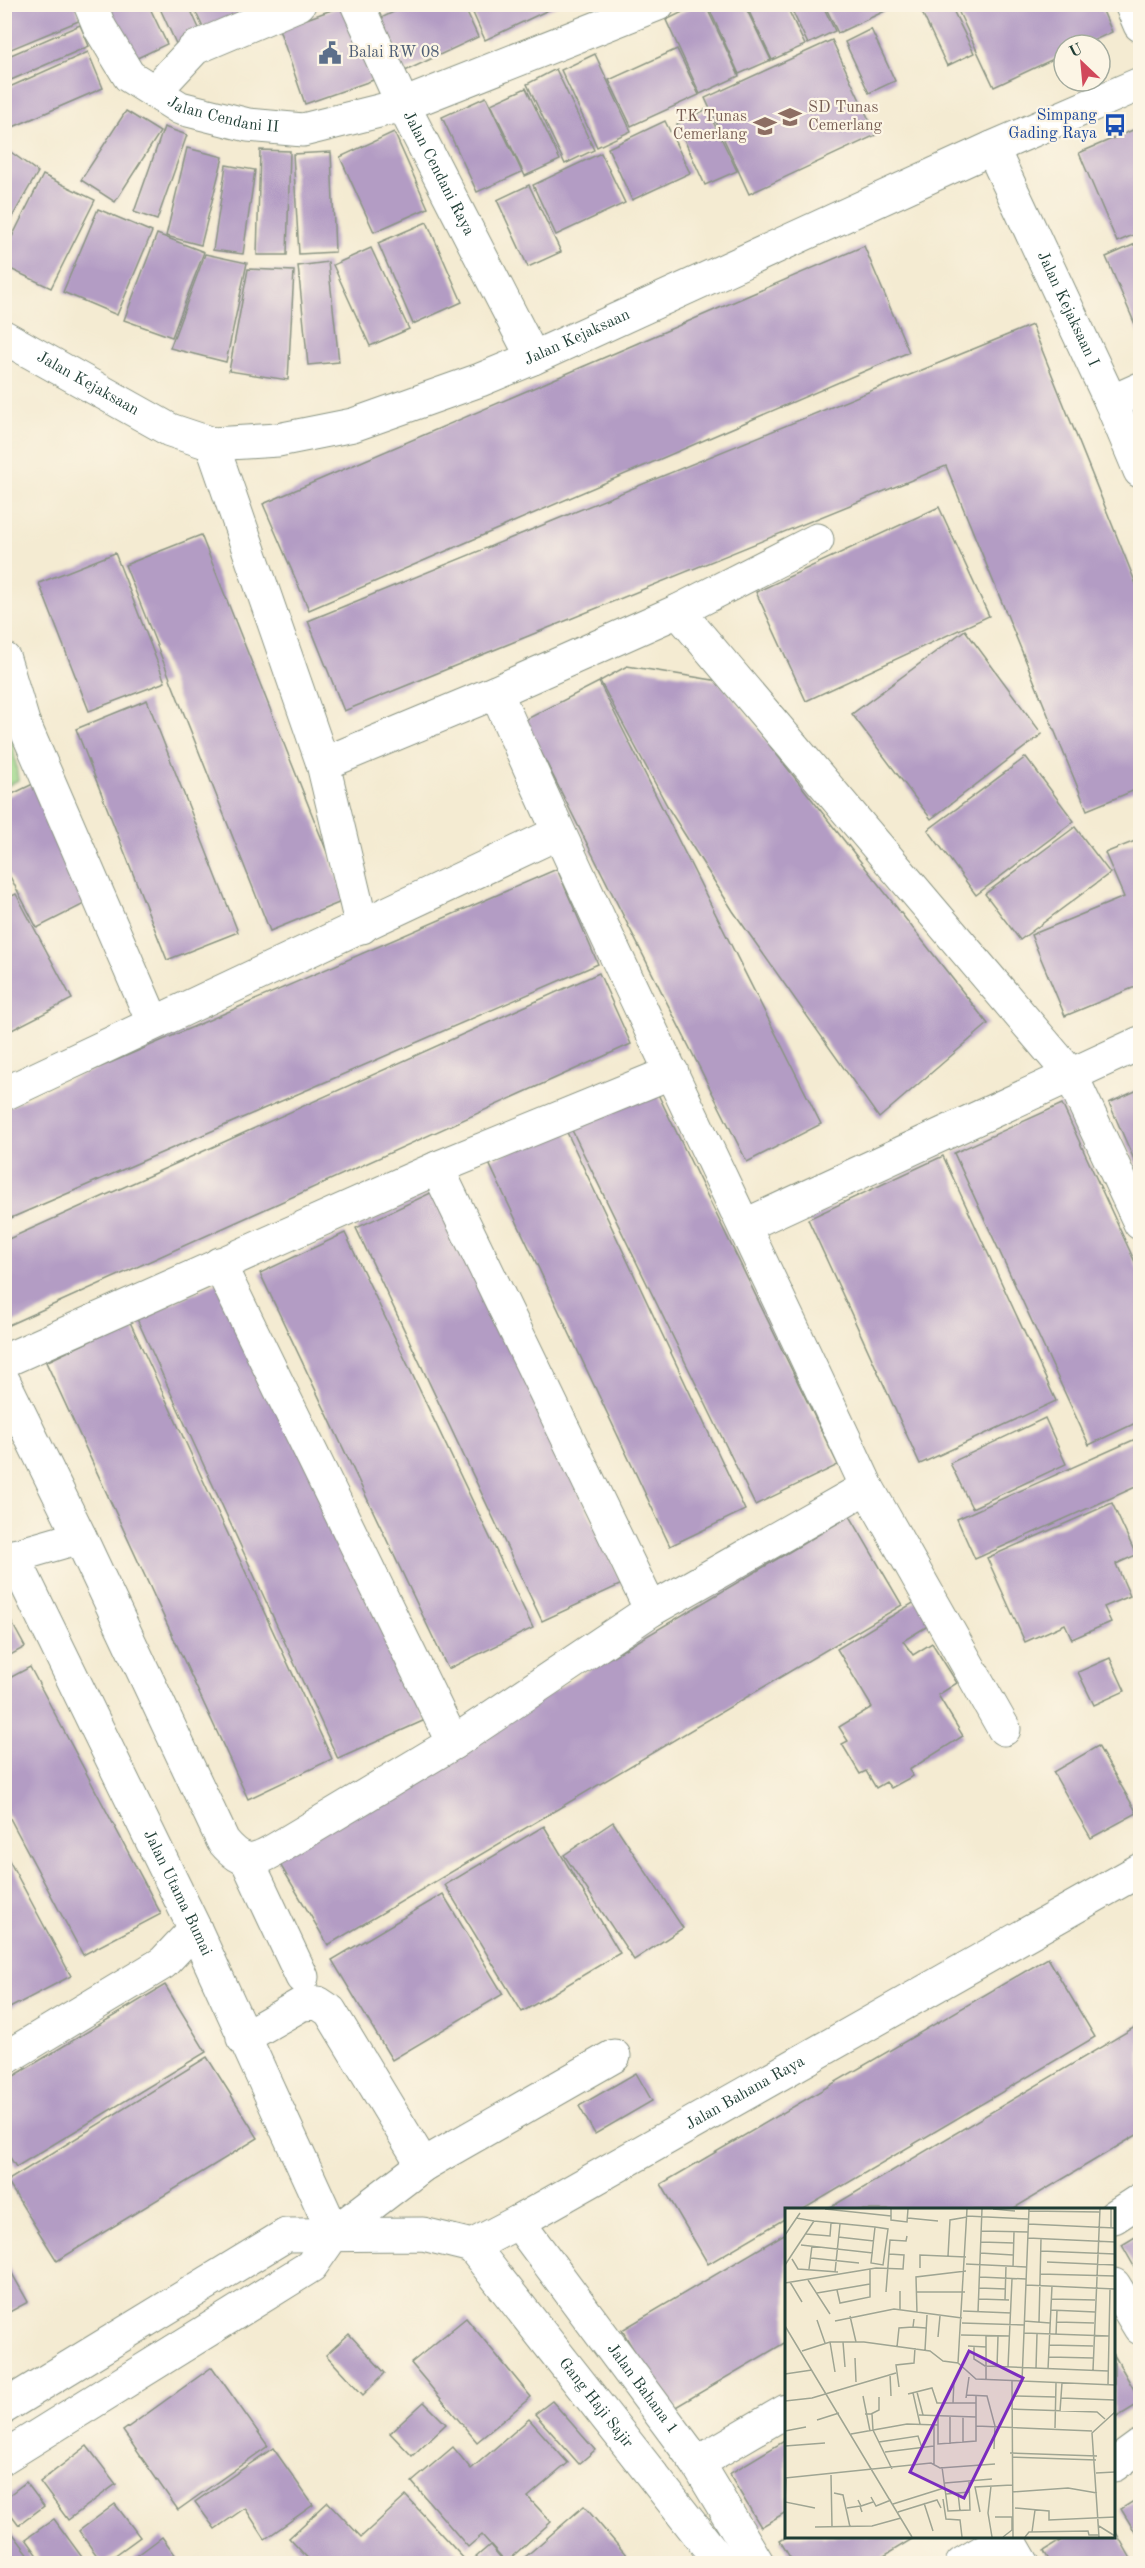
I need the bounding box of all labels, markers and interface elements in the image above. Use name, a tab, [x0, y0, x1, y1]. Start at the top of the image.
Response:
north arrow	[1052, 33, 1112, 93]
public building icon: Balai RW 08	[317, 40, 343, 66]
text: U	[1067, 41, 1086, 61]
place label: Balai RW 08	[348, 45, 440, 61]
street label: Jalan Cendani II	[164, 94, 280, 136]
place label: SD Tunas Cemerlang	[808, 100, 883, 134]
school or university icon: SD Tunas Cemerlang	[777, 104, 803, 130]
place label: Simpang Gading Raya	[1008, 108, 1097, 142]
street label: Jalan Cendani Raya	[400, 109, 477, 238]
place label: TK Tunas Cemerlang	[673, 109, 747, 143]
bus stop icon: Simpang Gading Raya	[1102, 112, 1128, 138]
school or university icon: TK Tunas Cemerlang	[752, 113, 778, 139]
street label: Jalan Kejaksaan I	[1034, 249, 1101, 369]
street label: Jalan Kejaksaan	[522, 307, 633, 369]
street label: Jalan Kejaksaan	[34, 349, 142, 419]
street label: Jalan Utama Bumai	[140, 1828, 214, 1958]
street label: Jalan Bahana Raya	[683, 2053, 808, 2133]
inset map	[785, 2208, 1115, 2538]
street label: Jalan Bahana 1	[603, 2341, 681, 2437]
street label: Gang Haji Sajir	[555, 2355, 636, 2452]

